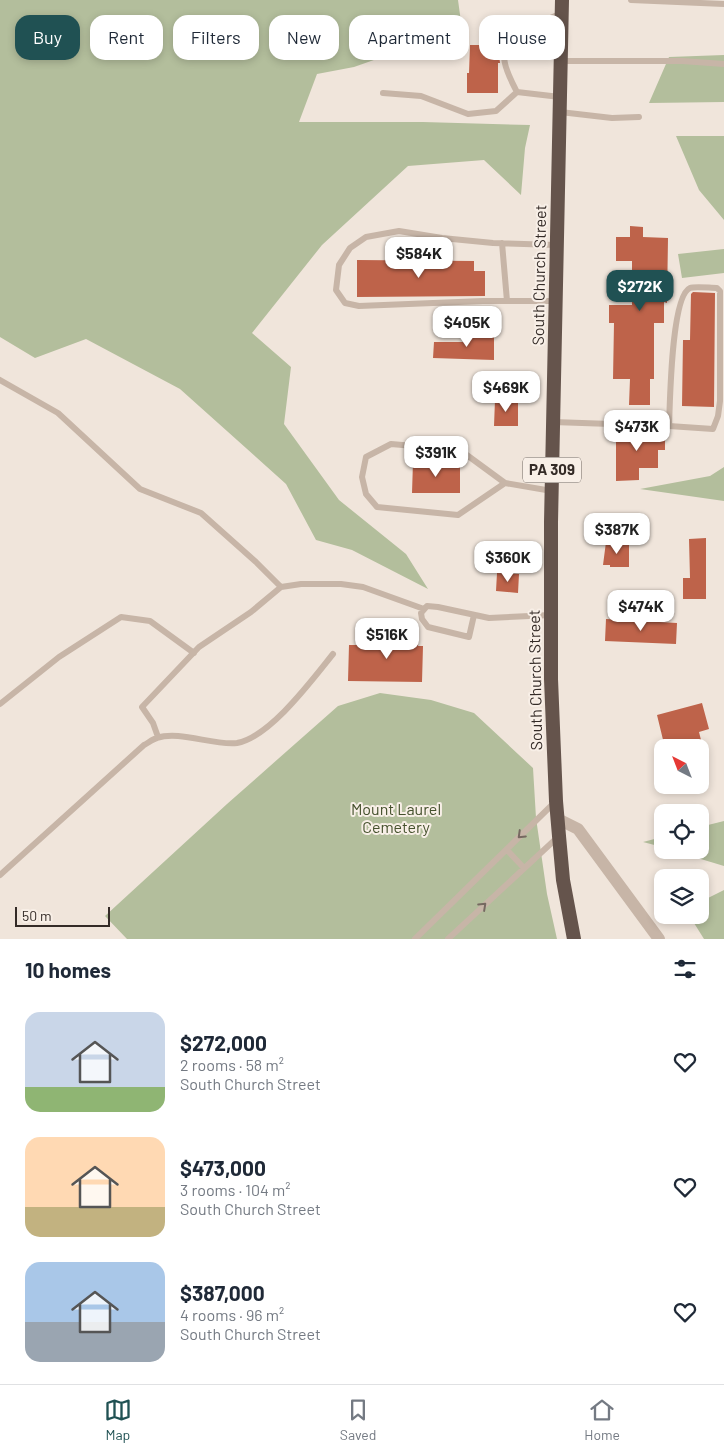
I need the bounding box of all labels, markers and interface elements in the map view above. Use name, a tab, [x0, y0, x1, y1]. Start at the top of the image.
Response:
chip: Buy	[15, 15, 80, 60]
chip: Rent	[90, 15, 163, 60]
chip: Filters	[173, 15, 259, 60]
chip: New	[269, 15, 339, 60]
chip: Apartment	[349, 15, 469, 60]
chip: House	[479, 15, 565, 60]
street label: South Church Street	[528, 204, 549, 346]
pin: $584K	[384, 236, 454, 279]
text: $584K	[396, 243, 442, 262]
pin: $272K	[605, 270, 675, 312]
text: $272K	[617, 276, 663, 295]
pin: $405K	[432, 306, 502, 348]
text: $405K	[444, 312, 490, 331]
pin: $469K	[471, 370, 541, 413]
text: $469K	[483, 377, 529, 396]
pin: $473K	[602, 410, 672, 452]
text: $473K	[615, 416, 659, 435]
pin: $391K	[401, 436, 471, 478]
text: $391K	[415, 442, 457, 461]
road number: PA 309	[523, 458, 581, 482]
pin: $387K	[582, 512, 652, 555]
text: $387K	[595, 519, 639, 538]
pin: $360K	[473, 540, 543, 583]
text: $360K	[485, 547, 531, 566]
pin: $474K	[606, 590, 676, 632]
text: $474K	[618, 596, 664, 615]
street label: South Church Street	[524, 609, 545, 751]
pin: $516K	[352, 618, 422, 660]
text: $516K	[366, 624, 408, 643]
north arrow	[654, 739, 709, 794]
map controls	[654, 739, 709, 924]
park label: Mount Laurel Cemetery	[351, 799, 441, 836]
button: locate	[654, 804, 709, 859]
one-way arrow	[518, 830, 527, 839]
button: layers	[654, 869, 709, 924]
one-way arrow	[478, 903, 487, 912]
scale bar	[15, 904, 110, 927]
text: 50 m	[22, 907, 51, 924]
icon: filters	[671, 955, 699, 983]
text: 10 homes	[25, 957, 111, 982]
text: $272,000	[180, 1030, 267, 1055]
icon: home	[65, 1032, 125, 1092]
icon: heart	[671, 1048, 699, 1076]
text: 2 rooms · 58 m²	[180, 1055, 284, 1074]
text: South Church Street	[180, 1074, 321, 1093]
text: $473,000	[180, 1155, 266, 1180]
icon: home	[65, 1157, 125, 1217]
icon: heart	[671, 1173, 699, 1201]
text: 3 rooms · 104 m²	[180, 1180, 290, 1199]
text: South Church Street	[180, 1199, 321, 1218]
text: $387,000	[180, 1280, 265, 1305]
icon: home	[65, 1282, 125, 1342]
icon: heart	[671, 1298, 699, 1326]
text: 4 rooms · 96 m²	[180, 1305, 284, 1324]
text: South Church Street	[180, 1324, 321, 1343]
tab: Map	[104, 1396, 132, 1443]
tab: Saved	[340, 1396, 376, 1443]
tab: Home	[584, 1396, 620, 1443]

